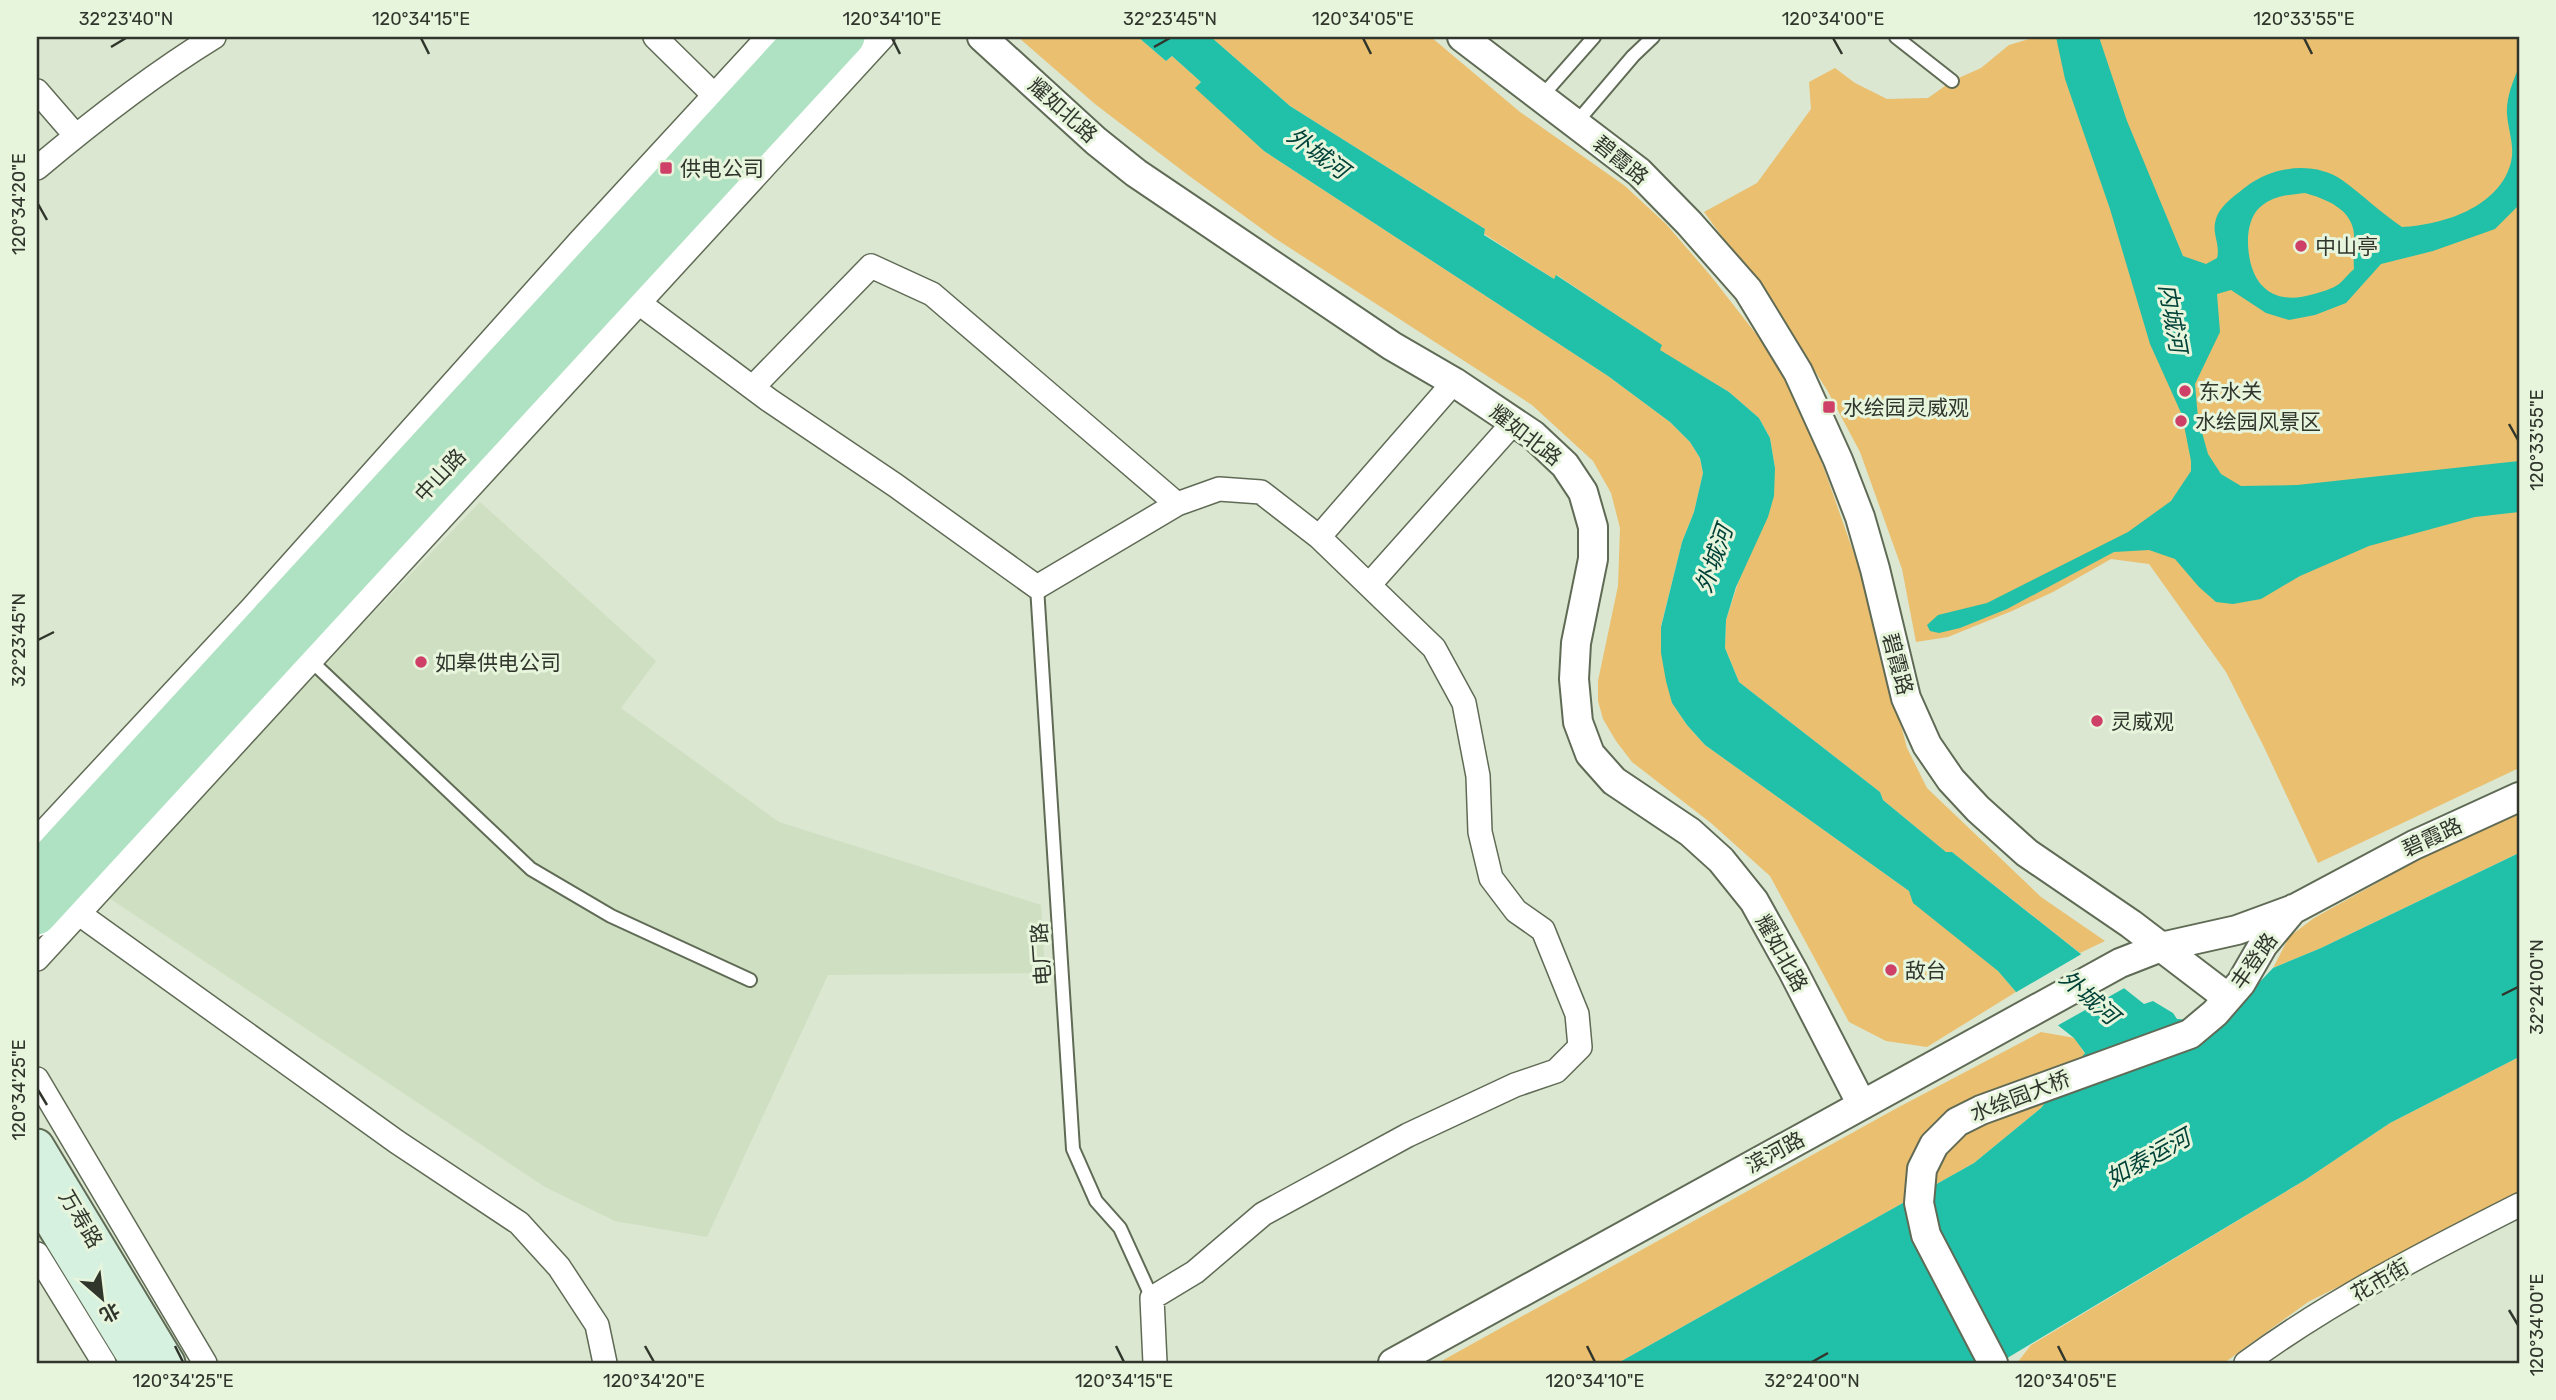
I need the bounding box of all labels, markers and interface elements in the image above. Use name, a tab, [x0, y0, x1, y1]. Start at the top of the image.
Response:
text: 32°23'40"N	[79, 8, 173, 30]
text: 120°34'15"E	[372, 8, 470, 30]
text: 120°34'10"E	[843, 8, 941, 30]
text: 32°23'45"N	[1123, 8, 1217, 30]
text: 120°34'05"E	[1312, 8, 1414, 30]
text: 120°34'00"E	[1782, 8, 1884, 30]
text: 120°33'55"E	[2253, 8, 2355, 30]
street label: 耀如北路	[1023, 73, 1103, 147]
water label: 外城河	[1282, 121, 1357, 187]
street label: 碧霞路	[1589, 130, 1653, 190]
text: 120°34'20"E	[8, 153, 30, 255]
place label: 供电公司	[680, 156, 764, 181]
marker: 供电公司	[658, 160, 674, 176]
place label: 中山亭	[2315, 234, 2378, 259]
marker: 中山亭	[2293, 238, 2309, 254]
water label: 内城河	[2153, 282, 2193, 358]
place label: 东水关	[2199, 379, 2262, 404]
marker: 东水关	[2177, 383, 2193, 399]
text: 120°33'55"E	[2526, 389, 2548, 491]
place label: 水绘园灵威观	[1843, 395, 1969, 420]
street label: 耀如北路	[1485, 399, 1567, 471]
marker: 水绘园灵威观	[1821, 399, 1837, 415]
place label: 水绘园风景区	[2195, 409, 2321, 434]
marker: 水绘园风景区	[2173, 413, 2189, 429]
street label: 中山路	[409, 443, 471, 507]
water label: 外城河	[1690, 518, 1740, 596]
text: 32°23'45"N	[8, 593, 30, 687]
street label: 碧霞路	[1878, 630, 1918, 698]
place label: 如皋供电公司	[435, 650, 561, 675]
marker: 如皋供电公司	[413, 654, 429, 670]
place label: 灵威观	[2111, 709, 2174, 734]
marker: 灵威观	[2089, 713, 2105, 729]
street label: 碧霞路	[2398, 812, 2466, 862]
street label: 耀如北路	[1751, 910, 1813, 996]
street label: 电厂路	[1026, 922, 1056, 986]
street label: 丰登路	[2226, 928, 2282, 994]
text: 32°24'00"N	[2526, 939, 2548, 1035]
place label: 敌台	[1905, 958, 1947, 983]
marker: 敌台	[1883, 962, 1899, 978]
water label: 外城河	[2054, 964, 2127, 1033]
text: 120°34'25"E	[8, 1039, 30, 1141]
street label: 水绘园大桥	[1967, 1066, 2073, 1126]
water label: 如泰运河	[2101, 1122, 2199, 1193]
street label: 滨河路	[1741, 1126, 1809, 1178]
street label: 万寿路	[54, 1186, 108, 1252]
street label: 花市街	[2346, 1253, 2414, 1307]
north arrow	[66, 1264, 136, 1334]
text: 120°34'00"E	[2526, 1274, 2548, 1376]
text: 北	[96, 1298, 124, 1327]
text: 120°34'25"E	[132, 1370, 234, 1392]
text: 120°34'20"E	[603, 1370, 705, 1392]
text: 120°34'15"E	[1075, 1370, 1173, 1392]
text: 120°34'10"E	[1546, 1370, 1644, 1392]
text: 32°24'00"N	[1764, 1370, 1860, 1392]
text: 120°34'05"E	[2015, 1370, 2117, 1392]

